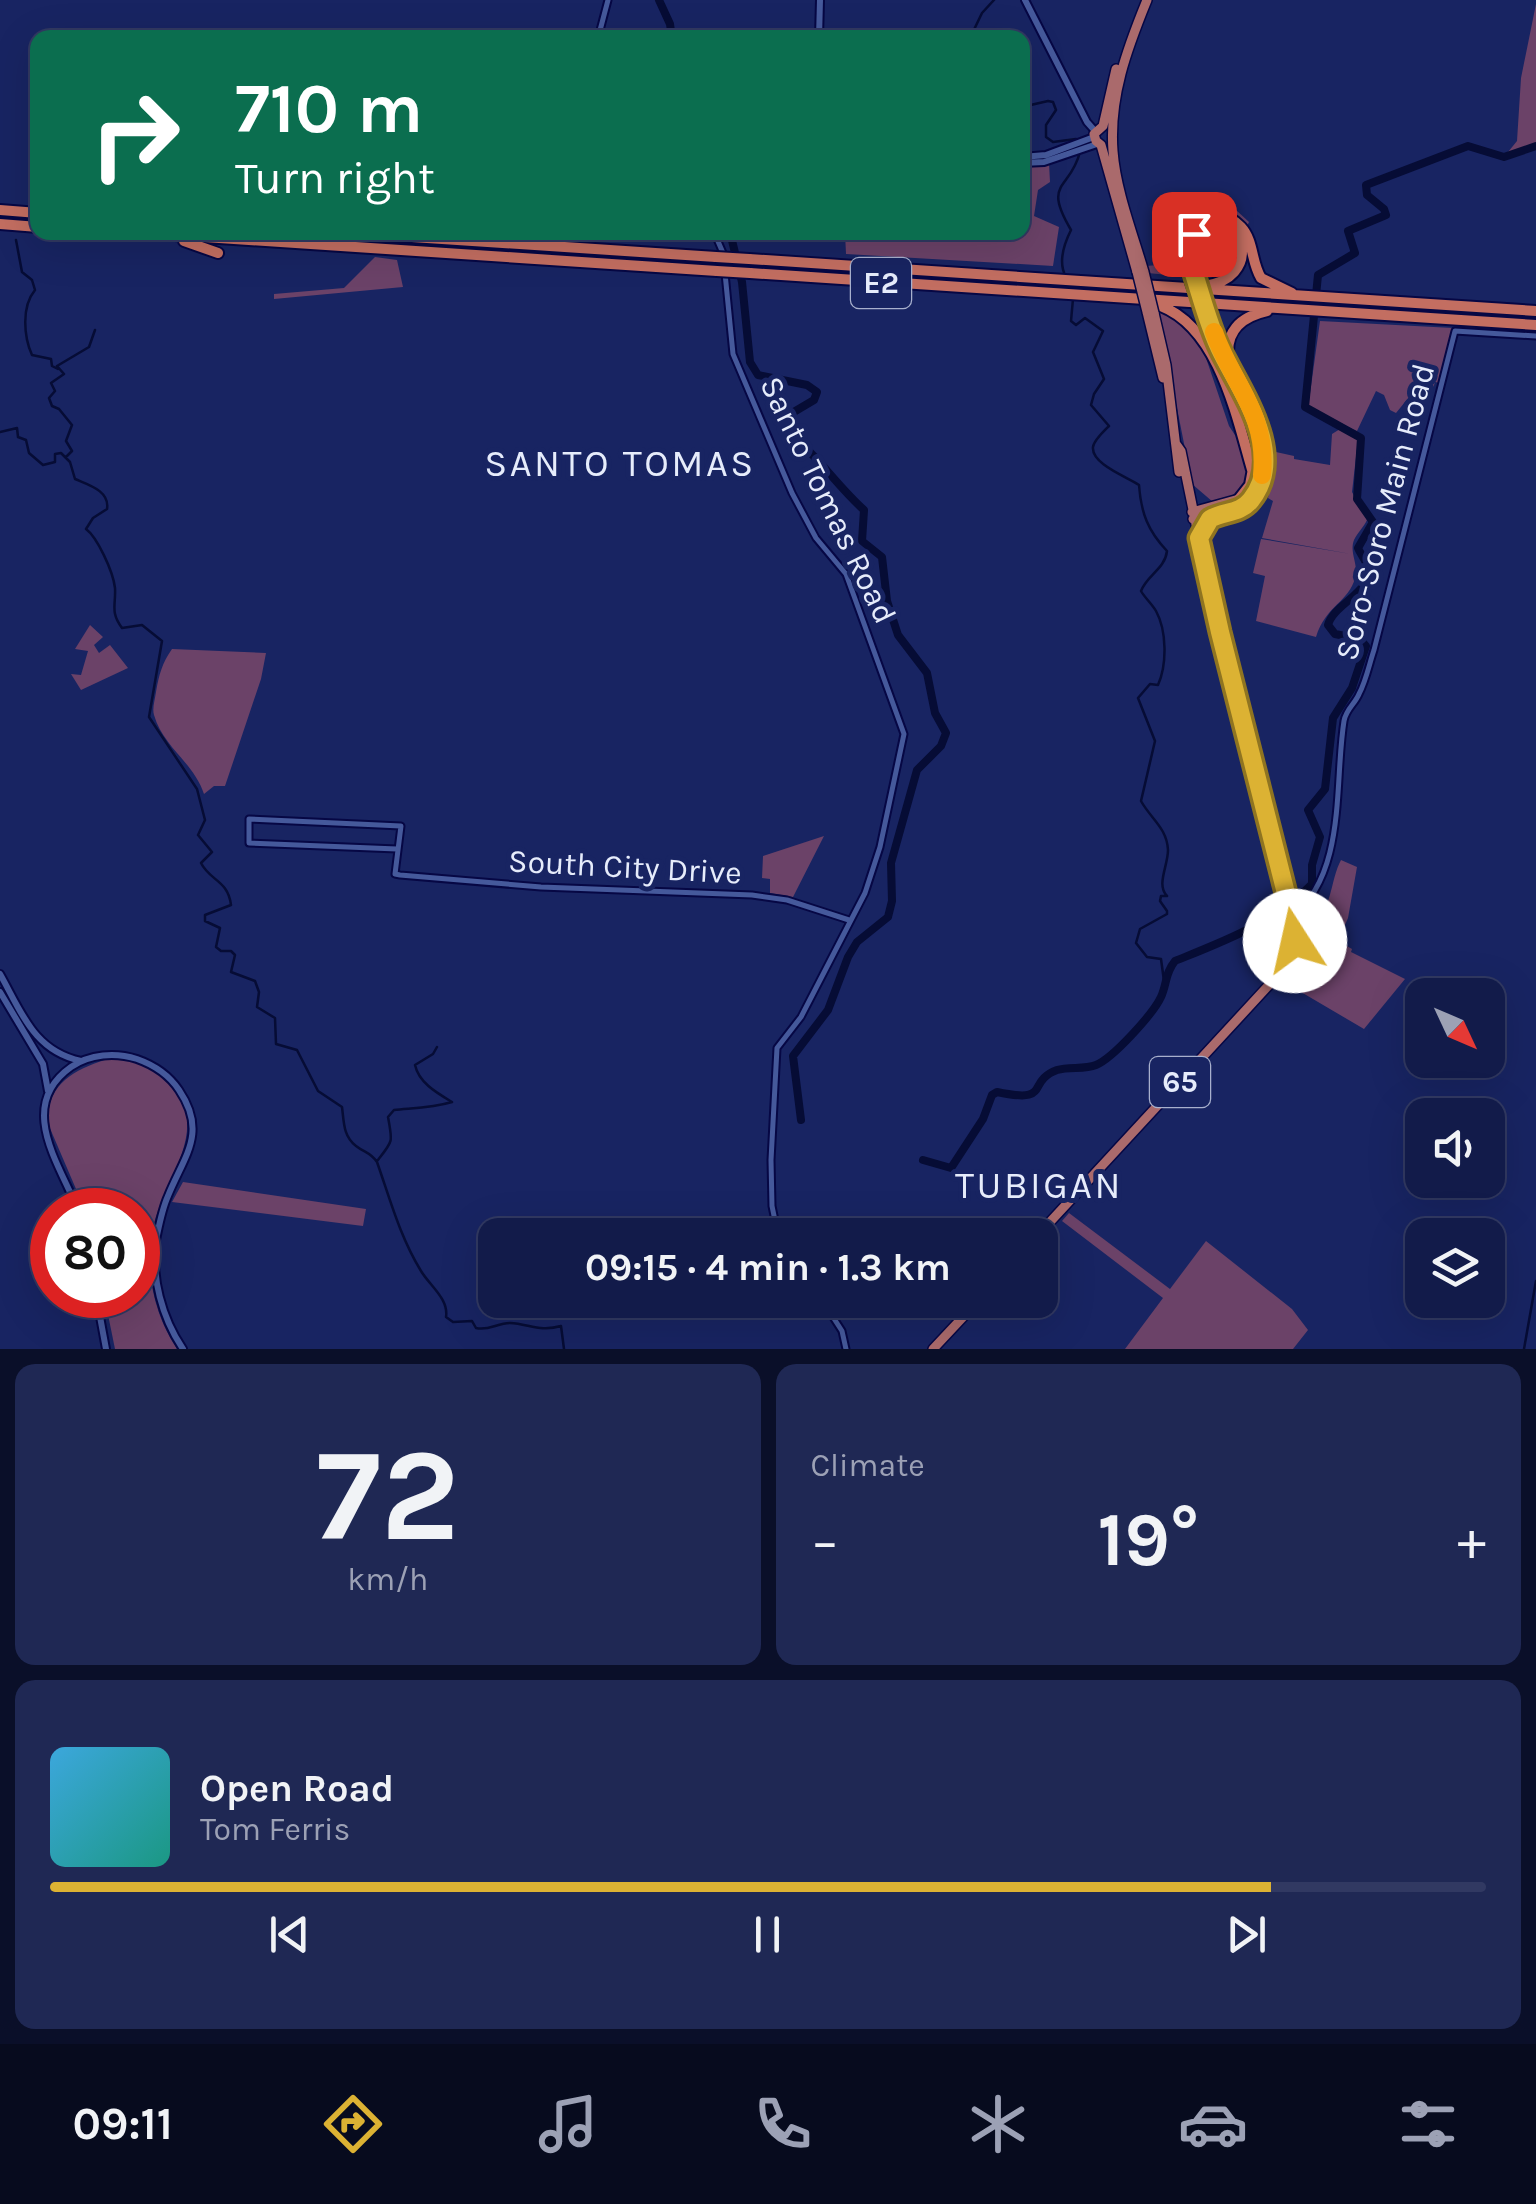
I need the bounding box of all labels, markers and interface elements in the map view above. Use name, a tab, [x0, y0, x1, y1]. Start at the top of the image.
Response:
text: 710 m	[235, 68, 423, 150]
icon: right	[70, 70, 200, 200]
text: Turn right	[235, 152, 435, 204]
pin	[1152, 192, 1237, 277]
icon: arrive	[1167, 207, 1222, 262]
road number: E2	[851, 258, 911, 308]
street label: Soro-Soro Main Road	[1328, 360, 1442, 664]
street label: Santo Tomas Road	[752, 371, 904, 629]
district label: SANTO TOMAS	[484, 441, 756, 486]
street label: South City Drive	[507, 842, 743, 892]
position arrow	[1243, 889, 1347, 993]
north arrow	[1405, 978, 1505, 1078]
map controls	[1405, 978, 1505, 1318]
road number: 65	[1150, 1057, 1210, 1107]
button: sound	[1405, 1098, 1505, 1198]
district label: TUBIGAN	[955, 1163, 1123, 1208]
speed limit sign: 80	[30, 1188, 160, 1318]
button: layers	[1405, 1218, 1505, 1318]
text: 09:15 · 4 min · 1.3 km	[585, 1245, 951, 1290]
text: 72	[316, 1420, 459, 1572]
text: Climate	[811, 1447, 925, 1484]
text: 19°	[1097, 1496, 1199, 1584]
text: −	[811, 1509, 839, 1573]
text: +	[1457, 1509, 1486, 1573]
text: km/h	[347, 1561, 428, 1598]
text: Open Road	[200, 1766, 394, 1811]
text: Tom Ferris	[200, 1811, 350, 1848]
icon: previous	[262, 1907, 317, 1962]
icon: pause	[740, 1907, 795, 1962]
icon: next	[1219, 1907, 1274, 1962]
icon: directions	[318, 2089, 388, 2159]
icon: music	[533, 2089, 603, 2159]
icon: phone	[748, 2089, 818, 2159]
icon: climate	[963, 2089, 1033, 2159]
icon: car	[1178, 2089, 1248, 2159]
icon: filters	[1393, 2089, 1463, 2159]
text: 09:11	[73, 2098, 173, 2150]

